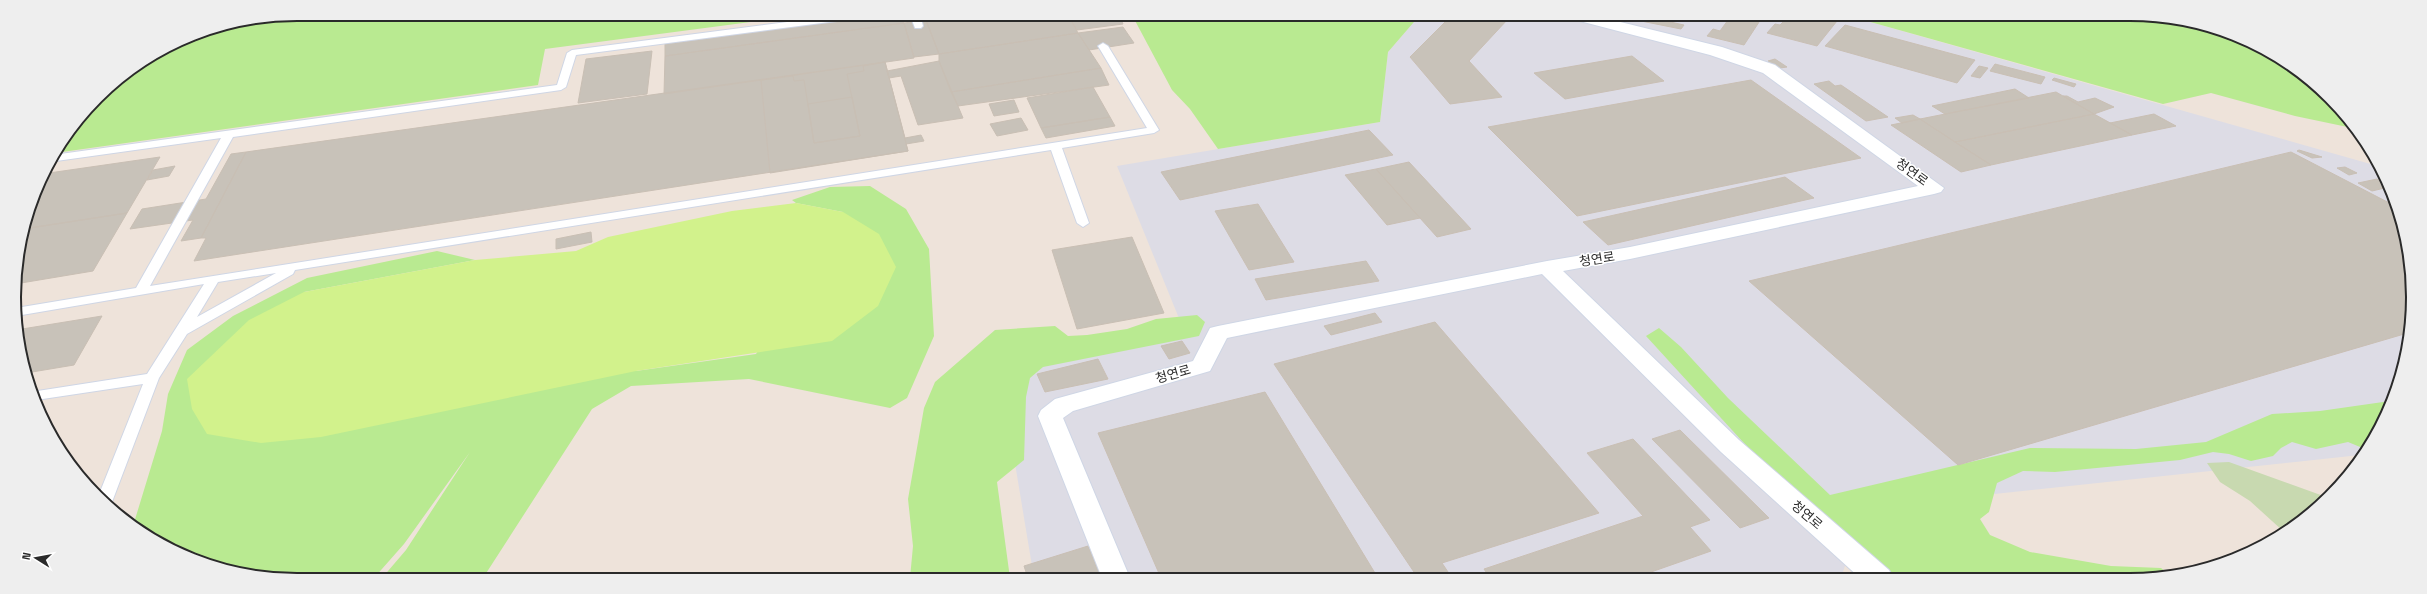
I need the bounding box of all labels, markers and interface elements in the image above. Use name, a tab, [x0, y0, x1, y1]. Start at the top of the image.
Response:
street label: 청연로	[1892, 155, 1932, 189]
street label: 청연로	[1578, 248, 1616, 270]
street label: 청연로	[1153, 361, 1193, 387]
street label: 청연로	[1788, 497, 1826, 533]
north arrow	[16, 538, 56, 578]
text: N	[19, 551, 34, 561]

